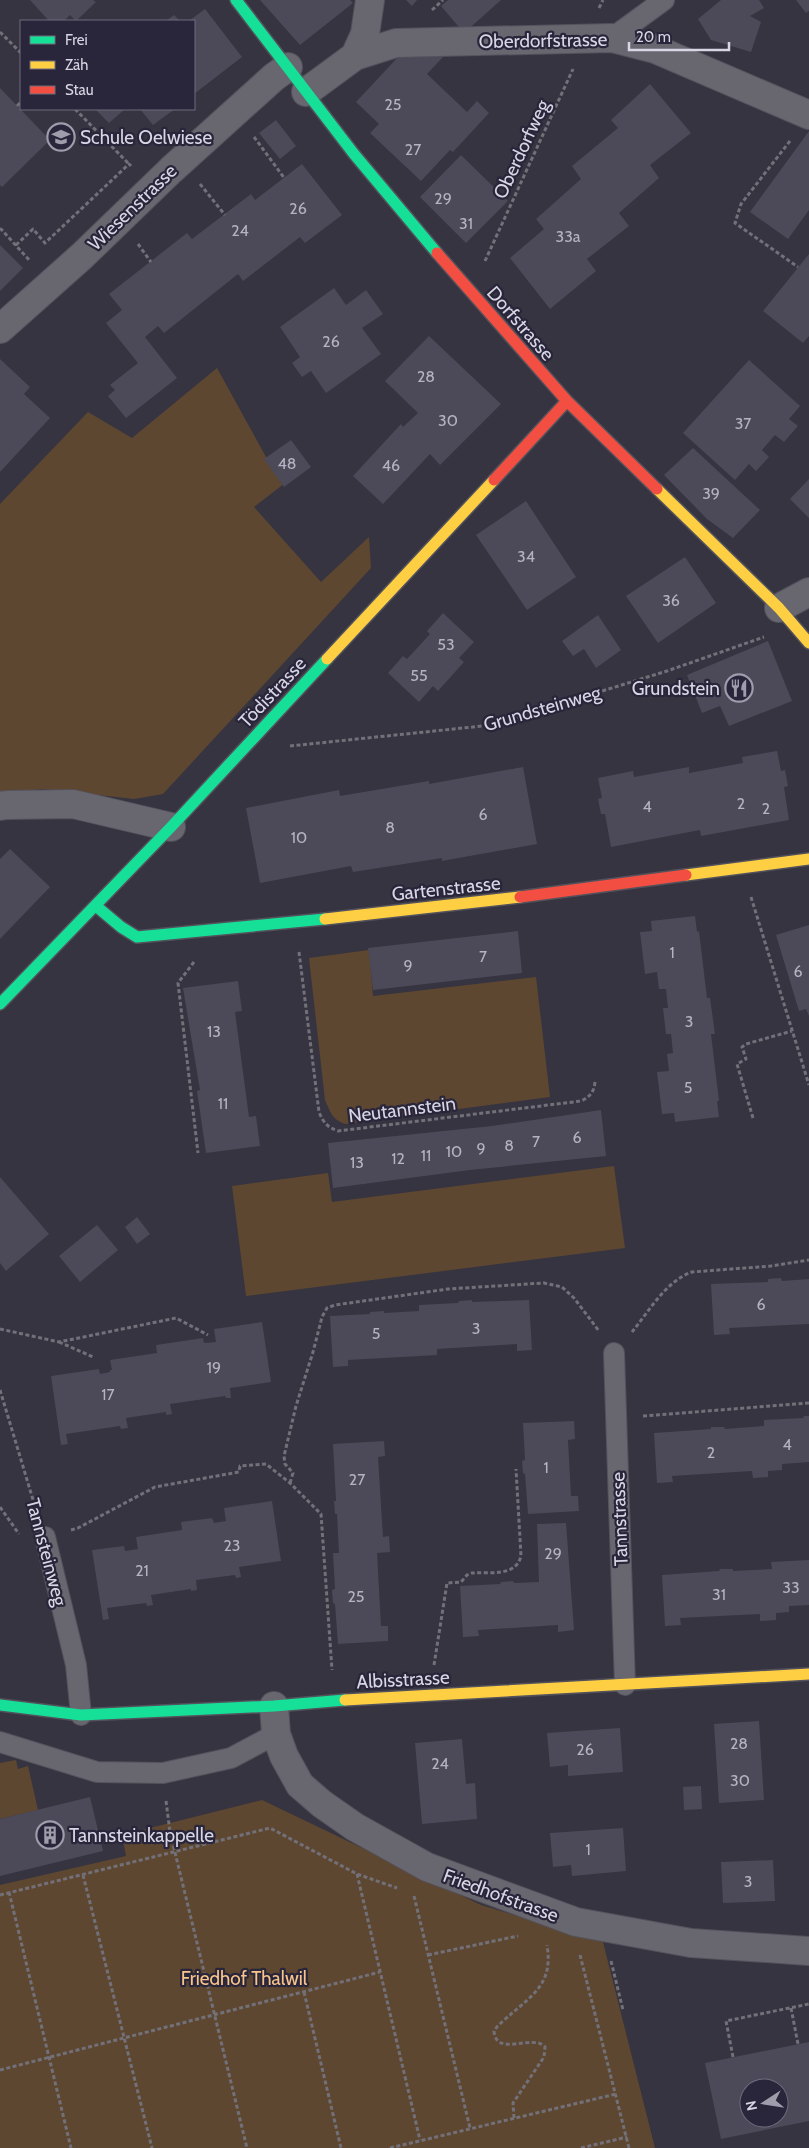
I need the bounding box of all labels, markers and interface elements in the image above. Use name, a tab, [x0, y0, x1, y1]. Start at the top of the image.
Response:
legend	[20, 20, 195, 110]
scale bar	[629, 20, 729, 52]
street label: Oberdorfstrasse	[479, 28, 608, 53]
text: 20 m	[636, 28, 671, 46]
text: Frei	[65, 31, 88, 49]
text: Zäh	[65, 56, 88, 74]
text: Stau	[65, 81, 94, 99]
house number: 25	[384, 95, 402, 114]
street label: Oberdorfweg	[488, 96, 555, 202]
school or university icon: Schule Oelwiese	[46, 122, 76, 152]
place label: Schule Oelwiese	[80, 126, 212, 149]
house number: 27	[405, 140, 421, 159]
street label: Wiesenstrasse	[83, 159, 182, 255]
house number: 29	[434, 189, 452, 208]
house number: 26	[289, 199, 307, 218]
house number: 31	[459, 214, 473, 233]
house number: 24	[231, 221, 249, 240]
house number: 33a	[556, 227, 581, 246]
street label: Dorfstrasse	[482, 281, 559, 365]
house number: 26	[322, 332, 340, 351]
house number: 28	[417, 367, 435, 386]
house number: 30	[438, 411, 458, 430]
house number: 37	[735, 414, 751, 433]
house number: 48	[278, 454, 296, 473]
house number: 46	[382, 456, 400, 475]
house number: 39	[702, 484, 720, 503]
house number: 34	[517, 547, 535, 566]
house number: 36	[662, 591, 680, 610]
house number: 53	[437, 635, 455, 654]
street label: Tödistrasse	[234, 652, 311, 733]
house number: 55	[410, 666, 428, 685]
restaurant icon: Grundstein	[724, 673, 754, 703]
place label: Grundstein	[632, 677, 720, 700]
street label: Grundsteinweg	[481, 681, 604, 736]
house number: 2	[737, 794, 745, 813]
house number: 4	[642, 797, 652, 816]
house number: 2	[762, 799, 770, 818]
house number: 6	[478, 805, 488, 824]
house number: 8	[385, 818, 395, 837]
house number: 10	[291, 828, 307, 847]
street label: Gartenstrasse	[391, 871, 502, 906]
house number: 1	[669, 943, 675, 962]
house number: 7	[479, 947, 487, 966]
house number: 9	[403, 956, 413, 975]
house number: 6	[793, 962, 803, 981]
house number: 3	[685, 1012, 693, 1031]
house number: 13	[207, 1022, 221, 1041]
house number: 5	[684, 1078, 692, 1097]
street label: Neutannstein	[347, 1091, 457, 1128]
house number: 11	[218, 1094, 228, 1113]
house number: 6	[572, 1128, 582, 1147]
house number: 7	[532, 1132, 540, 1151]
house number: 8	[504, 1136, 514, 1155]
house number: 9	[476, 1139, 486, 1158]
house number: 10	[446, 1142, 462, 1161]
house number: 11	[421, 1146, 431, 1165]
house number: 12	[391, 1149, 405, 1168]
house number: 13	[350, 1153, 364, 1172]
house number: 6	[756, 1295, 766, 1314]
house number: 3	[472, 1319, 480, 1338]
house number: 5	[372, 1324, 380, 1343]
house number: 19	[207, 1358, 221, 1377]
house number: 17	[101, 1385, 115, 1404]
house number: 4	[782, 1435, 792, 1454]
house number: 2	[707, 1443, 715, 1462]
house number: 1	[543, 1458, 549, 1477]
house number: 27	[349, 1470, 365, 1489]
street label: Tannstrasse	[606, 1471, 633, 1566]
street label: Tannsteinweg	[21, 1496, 72, 1609]
house number: 23	[223, 1536, 241, 1555]
house number: 29	[544, 1544, 562, 1563]
house number: 21	[135, 1561, 149, 1580]
house number: 33	[782, 1578, 800, 1597]
house number: 31	[712, 1585, 726, 1604]
house number: 25	[347, 1587, 365, 1606]
street label: Albisstrasse	[356, 1666, 450, 1693]
house number: 28	[730, 1734, 748, 1753]
house number: 26	[576, 1740, 594, 1759]
house number: 24	[431, 1754, 449, 1773]
house number: 30	[730, 1771, 750, 1790]
building icon: Tannsteinkappelle	[35, 1820, 65, 1850]
place label: Tannsteinkappelle	[69, 1824, 214, 1847]
house number: 1	[585, 1840, 591, 1859]
street label: Friedhofstrasse	[440, 1864, 562, 1927]
house number: 3	[744, 1872, 752, 1891]
park label: Friedhof Thalwil	[181, 1967, 308, 1990]
north arrow	[739, 2078, 789, 2128]
text: N	[741, 2099, 761, 2112]

